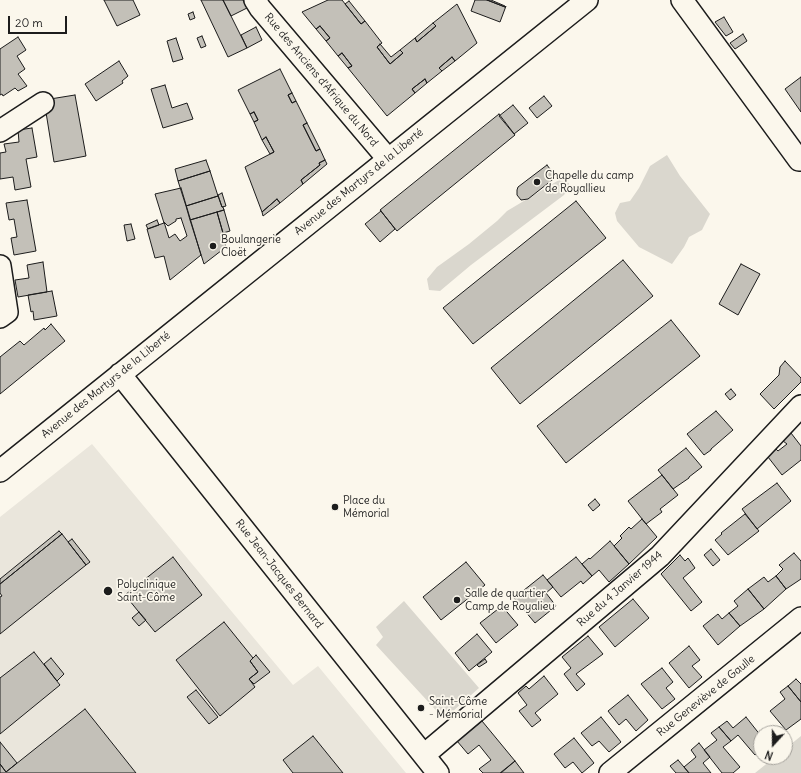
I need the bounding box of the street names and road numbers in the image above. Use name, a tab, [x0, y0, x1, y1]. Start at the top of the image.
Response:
street label: Rue des Anciens d'Afrique du Nord	[261, 11, 381, 149]
street label: Avenue des Martyrs de la Liberté	[292, 126, 426, 238]
street label: Avenue des Martyrs de la Liberté	[39, 329, 173, 441]
street label: Rue Jean-Jacques Bernard	[232, 517, 326, 631]
street label: Rue du 4 Janvier 1944	[575, 548, 665, 630]
street label: Rue Geneviève de Gaulle	[654, 652, 758, 740]

